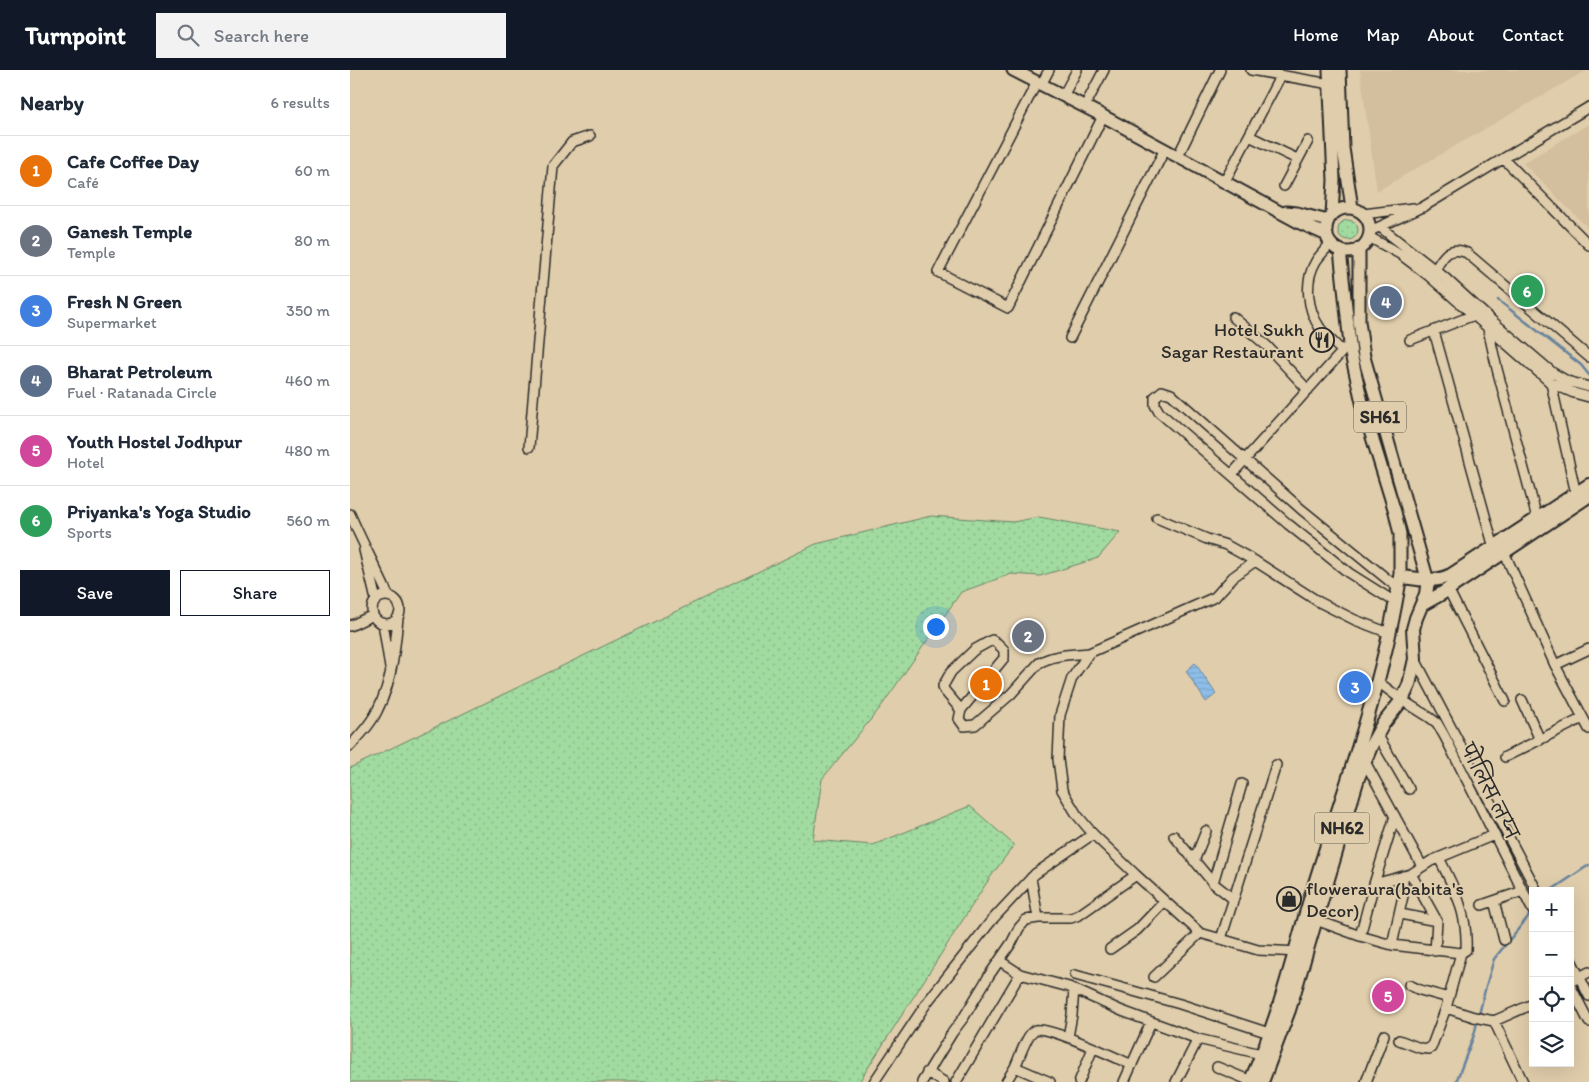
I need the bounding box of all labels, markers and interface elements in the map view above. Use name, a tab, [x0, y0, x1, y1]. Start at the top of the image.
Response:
search box	[156, 13, 506, 58]
text: Turnpoint	[25, 21, 126, 50]
icon: search	[174, 21, 202, 49]
text: Search here	[214, 24, 309, 47]
text: Home	[1293, 24, 1339, 46]
text: Map	[1367, 24, 1400, 46]
text: About	[1428, 24, 1474, 46]
text: Contact	[1502, 24, 1564, 46]
text: Nearby	[20, 90, 84, 115]
text: 6 results	[270, 93, 330, 112]
text: Cafe Coffee Day	[67, 150, 199, 173]
text: 1	[32, 161, 40, 180]
text: 60 m	[295, 161, 330, 180]
text: Café	[67, 173, 99, 192]
text: Ganesh Temple	[67, 220, 192, 243]
text: 2	[32, 231, 40, 250]
text: 80 m	[294, 231, 330, 250]
text: Temple	[67, 243, 116, 262]
pin: 6	[1511, 272, 1543, 310]
pin: 4	[1370, 283, 1402, 321]
text: Fresh N Green	[67, 290, 182, 313]
text: 3	[32, 301, 40, 320]
text: 350 m	[286, 301, 330, 320]
text: Supermarket	[67, 313, 157, 332]
place label: Hotel Sukh Sagar Restaurant	[1161, 318, 1305, 363]
restaurant icon: Hotel Sukh Sagar Restaurant	[1309, 327, 1335, 353]
text: Bharat Petroleum	[67, 360, 212, 383]
text: 4	[31, 371, 41, 390]
text: 460 m	[285, 371, 330, 390]
text: Fuel · Ratanada Circle	[67, 383, 217, 402]
road number: SH61	[1354, 402, 1406, 432]
text: Youth Hostel Jodhpur	[67, 430, 242, 453]
text: 5	[32, 441, 40, 460]
text: 480 m	[285, 441, 330, 460]
text: Hotel	[67, 453, 104, 472]
text: Priyanka's Yoga Studio	[67, 500, 251, 523]
text: 6	[32, 511, 40, 530]
text: 560 m	[286, 511, 330, 530]
text: Sports	[67, 523, 112, 542]
button: Save	[20, 570, 170, 616]
button: Share	[180, 570, 330, 616]
your location	[923, 614, 949, 640]
pin: 2	[1012, 617, 1044, 655]
pin: 1	[970, 665, 1002, 703]
pin: 3	[1339, 668, 1371, 706]
street label: पोलिस लय्न	[1455, 737, 1527, 844]
road number: NH62	[1314, 812, 1370, 844]
place label: floweraura(babita's Decor)	[1306, 877, 1464, 922]
shop icon: floweraura(babita's Decor)	[1276, 886, 1302, 912]
map controls	[1529, 887, 1574, 1067]
button: +	[1529, 887, 1574, 932]
button: −	[1529, 932, 1574, 977]
pin: 5	[1372, 977, 1404, 1015]
button: locate	[1529, 977, 1574, 1022]
button: layers	[1529, 1022, 1574, 1067]

